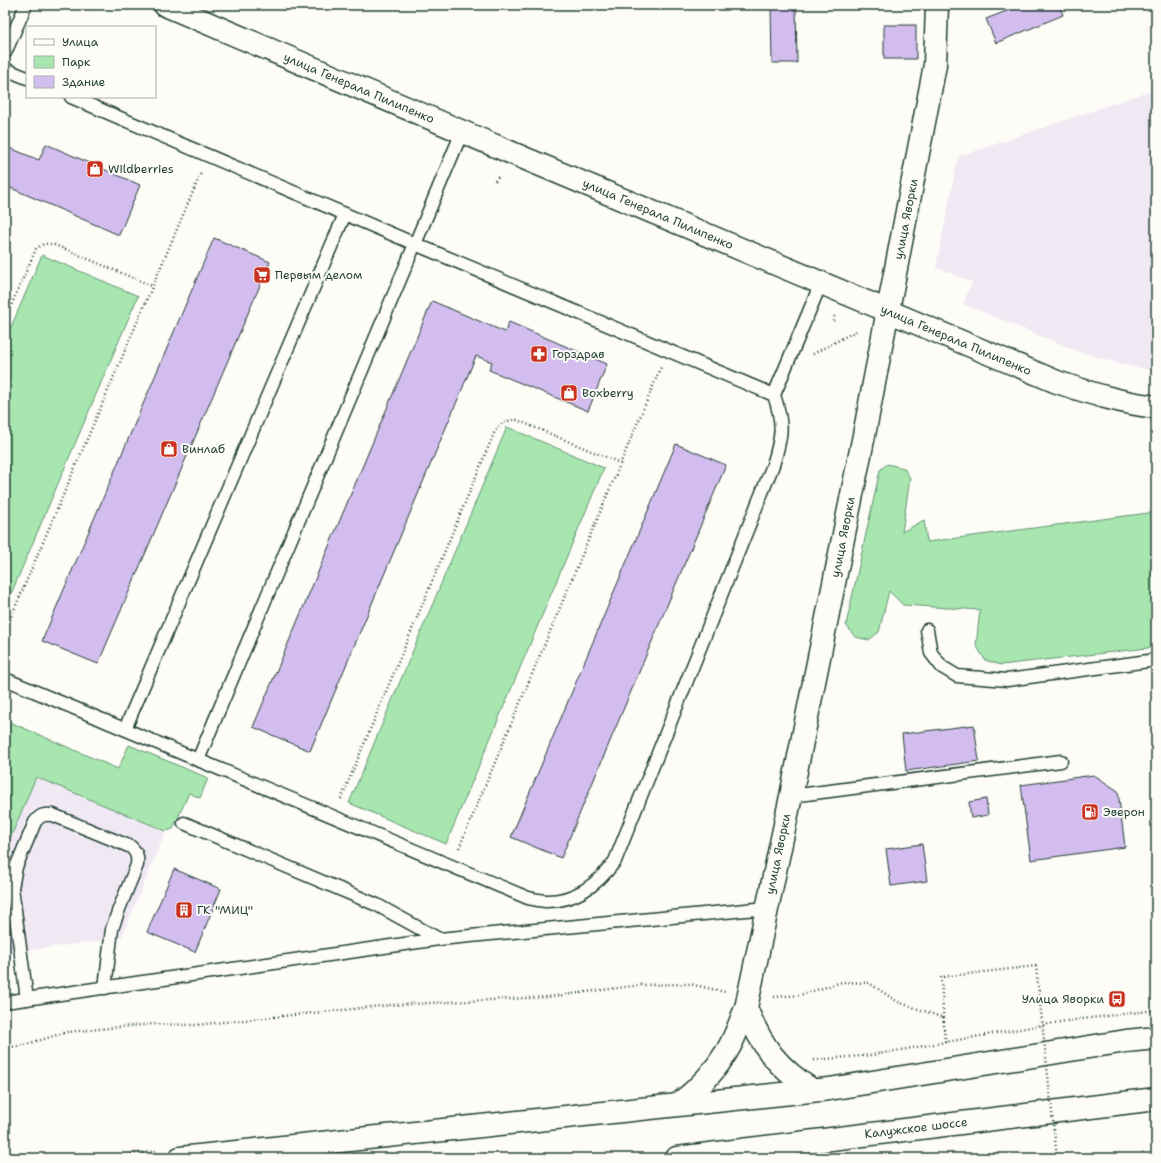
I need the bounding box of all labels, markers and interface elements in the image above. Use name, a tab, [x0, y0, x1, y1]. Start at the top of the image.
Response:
legend	[26, 26, 156, 98]
text: Улица	[62, 34, 99, 50]
street label: улица Генерала Пилипенко	[281, 49, 437, 127]
text: Парк	[62, 54, 91, 70]
text: Здание	[62, 74, 106, 90]
shop icon: Wildberries	[85, 159, 105, 179]
place label: Wildberries	[108, 161, 174, 177]
street label: улица Генерала Пилипенко	[580, 175, 736, 253]
street label: улица Яворки	[890, 177, 922, 261]
supermarket icon: Первым делом	[252, 265, 272, 285]
place label: Первым делом	[275, 267, 362, 283]
street label: улица Генерала Пилипенко	[878, 301, 1034, 379]
pharmacy icon: Горздрав	[529, 344, 549, 364]
place label: Горздрав	[552, 346, 605, 362]
shop icon: Boxberry	[559, 383, 579, 403]
place label: Boxberry	[582, 385, 634, 401]
shop icon: Винлаб	[159, 439, 179, 459]
place label: Винлаб	[182, 441, 225, 457]
street label: улица Яворки	[827, 495, 859, 579]
fuel station icon: Эверон	[1080, 802, 1100, 822]
place label: Эверон	[1103, 804, 1145, 820]
street label: улица Яворки	[762, 812, 794, 896]
building icon: ГК "МИЦ"	[174, 900, 194, 920]
place label: ГК "МИЦ"	[197, 902, 253, 918]
bus stop icon: Улица Яворки	[1107, 989, 1127, 1009]
place label: Улица Яворки	[1022, 991, 1104, 1007]
street label: Калужское шоссе	[864, 1114, 969, 1142]

